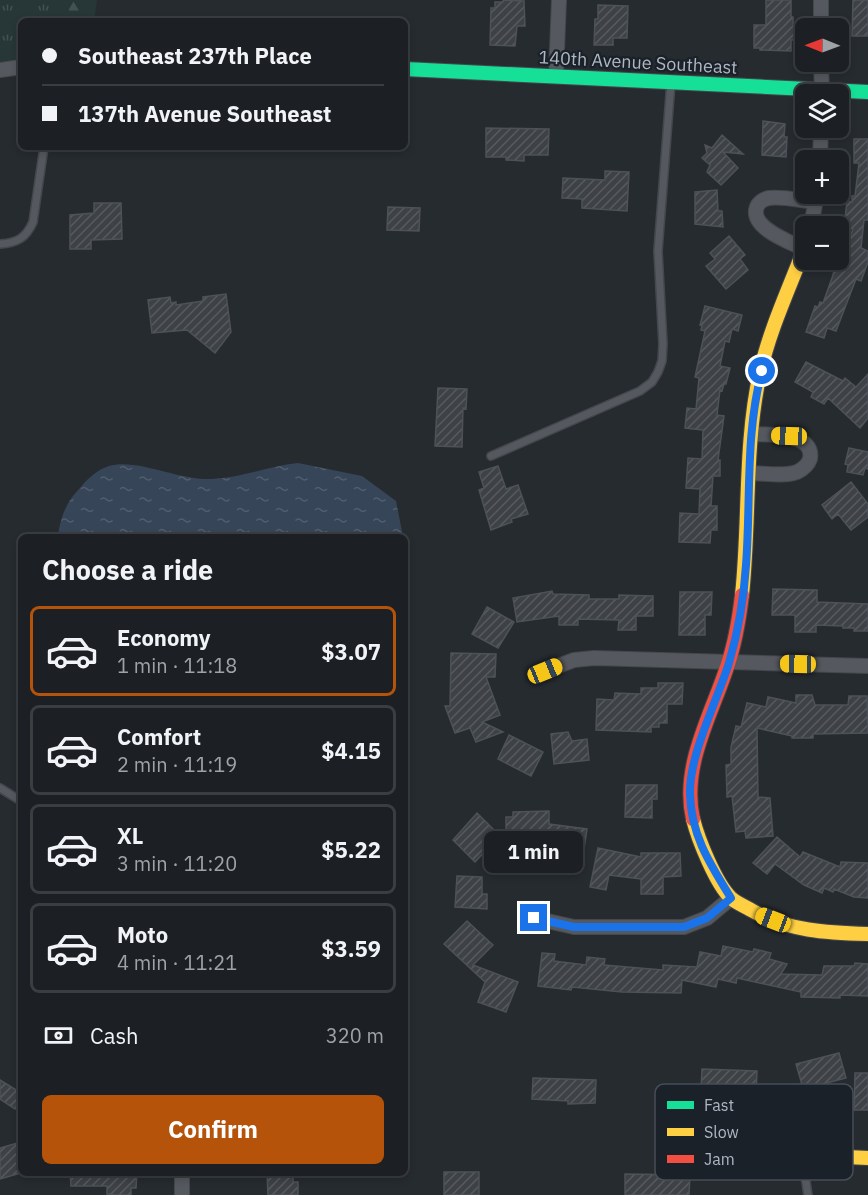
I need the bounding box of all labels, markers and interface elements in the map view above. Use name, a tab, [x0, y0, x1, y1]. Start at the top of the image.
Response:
north arrow	[795, 18, 849, 72]
map controls	[795, 18, 849, 270]
text: Southeast 237th Place	[78, 41, 312, 70]
street label: 140th Avenue Southeast	[538, 45, 738, 79]
button: layers	[795, 84, 849, 138]
text: 137th Avenue Southeast	[78, 99, 332, 128]
button: +	[795, 150, 849, 204]
button: −	[795, 216, 849, 270]
route start	[748, 357, 775, 384]
car	[771, 426, 807, 446]
text: Choose a ride	[42, 552, 213, 587]
text: Economy	[117, 623, 211, 652]
icon: car	[45, 624, 99, 678]
text: $3.07	[321, 637, 381, 666]
text: 1 min · 11:18	[117, 652, 237, 679]
car	[780, 655, 816, 673]
car	[525, 656, 565, 686]
text: Comfort	[117, 722, 201, 751]
icon: car	[45, 723, 99, 777]
text: $4.15	[321, 736, 381, 765]
text: 2 min · 11:19	[117, 751, 237, 778]
text: XL	[117, 821, 143, 850]
icon: car	[45, 822, 99, 876]
callout: 1 min	[484, 831, 584, 873]
text: $5.22	[321, 835, 381, 864]
text: 1 min	[507, 838, 560, 865]
text: 3 min · 11:20	[117, 850, 237, 877]
route end	[520, 904, 547, 931]
car	[753, 905, 793, 935]
text: Moto	[117, 920, 168, 949]
icon: car	[45, 921, 99, 975]
text: $3.59	[321, 934, 381, 963]
text: 4 min · 11:21	[117, 949, 237, 976]
icon: cash	[42, 1019, 75, 1052]
text: Cash	[90, 1021, 139, 1050]
text: 320 m	[326, 1022, 384, 1049]
legend	[655, 1084, 853, 1180]
button: Confirm	[42, 1095, 384, 1164]
text: Fast	[704, 1095, 734, 1115]
text: Slow	[704, 1122, 739, 1142]
text: Jam	[704, 1149, 735, 1169]

